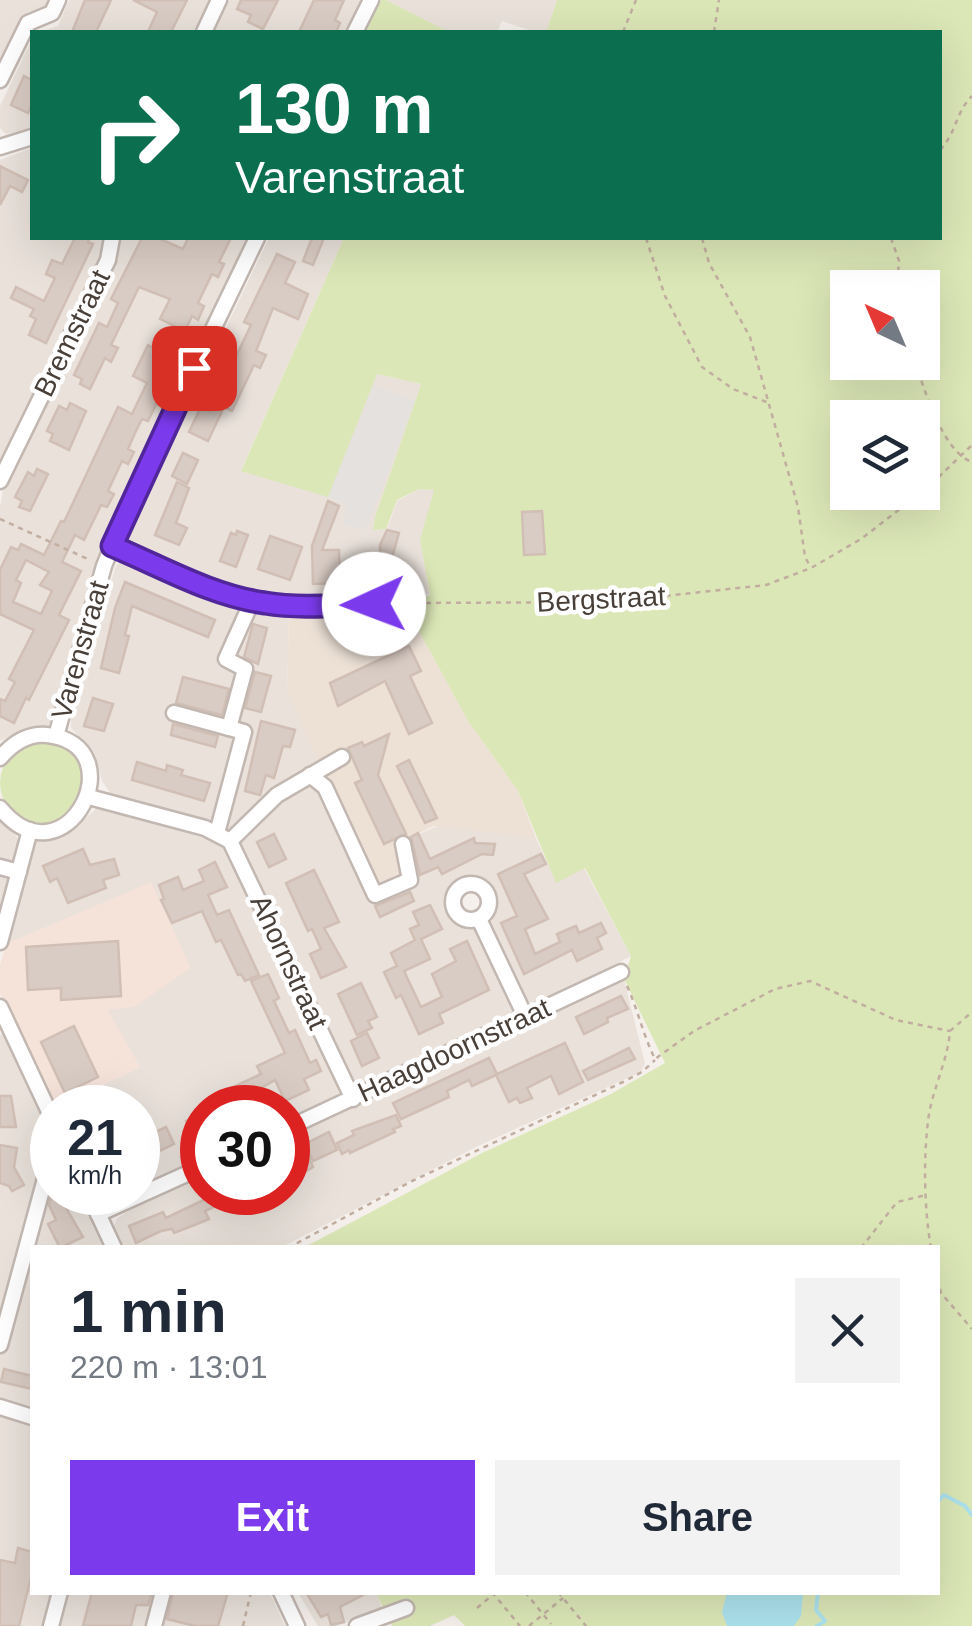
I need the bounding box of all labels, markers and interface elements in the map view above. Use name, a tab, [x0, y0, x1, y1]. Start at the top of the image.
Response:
icon: right	[70, 70, 200, 200]
text: 130 m	[235, 70, 433, 148]
text: Varenstraat	[235, 152, 464, 203]
street label: Bremstraat	[28, 264, 116, 401]
north arrow	[830, 270, 940, 380]
map controls	[830, 270, 940, 510]
pin	[152, 326, 237, 411]
icon: arrive	[167, 341, 222, 396]
button: layers	[830, 400, 940, 510]
position arrow	[322, 552, 426, 656]
street label: Varenstraat	[45, 577, 115, 723]
street label: Bergstraat	[536, 580, 667, 618]
street label: Ahornstraat	[244, 890, 334, 1034]
street label: Haagdoornstraat	[353, 992, 555, 1108]
speed limit sign: 30	[180, 1085, 310, 1215]
text: 21	[67, 1110, 123, 1166]
text: km/h	[68, 1161, 122, 1189]
text: 1 min	[70, 1278, 227, 1345]
button: close	[795, 1278, 900, 1383]
text: 220 m · 13:01	[70, 1349, 267, 1385]
button: Exit	[70, 1460, 475, 1575]
button: Share	[495, 1460, 900, 1575]

